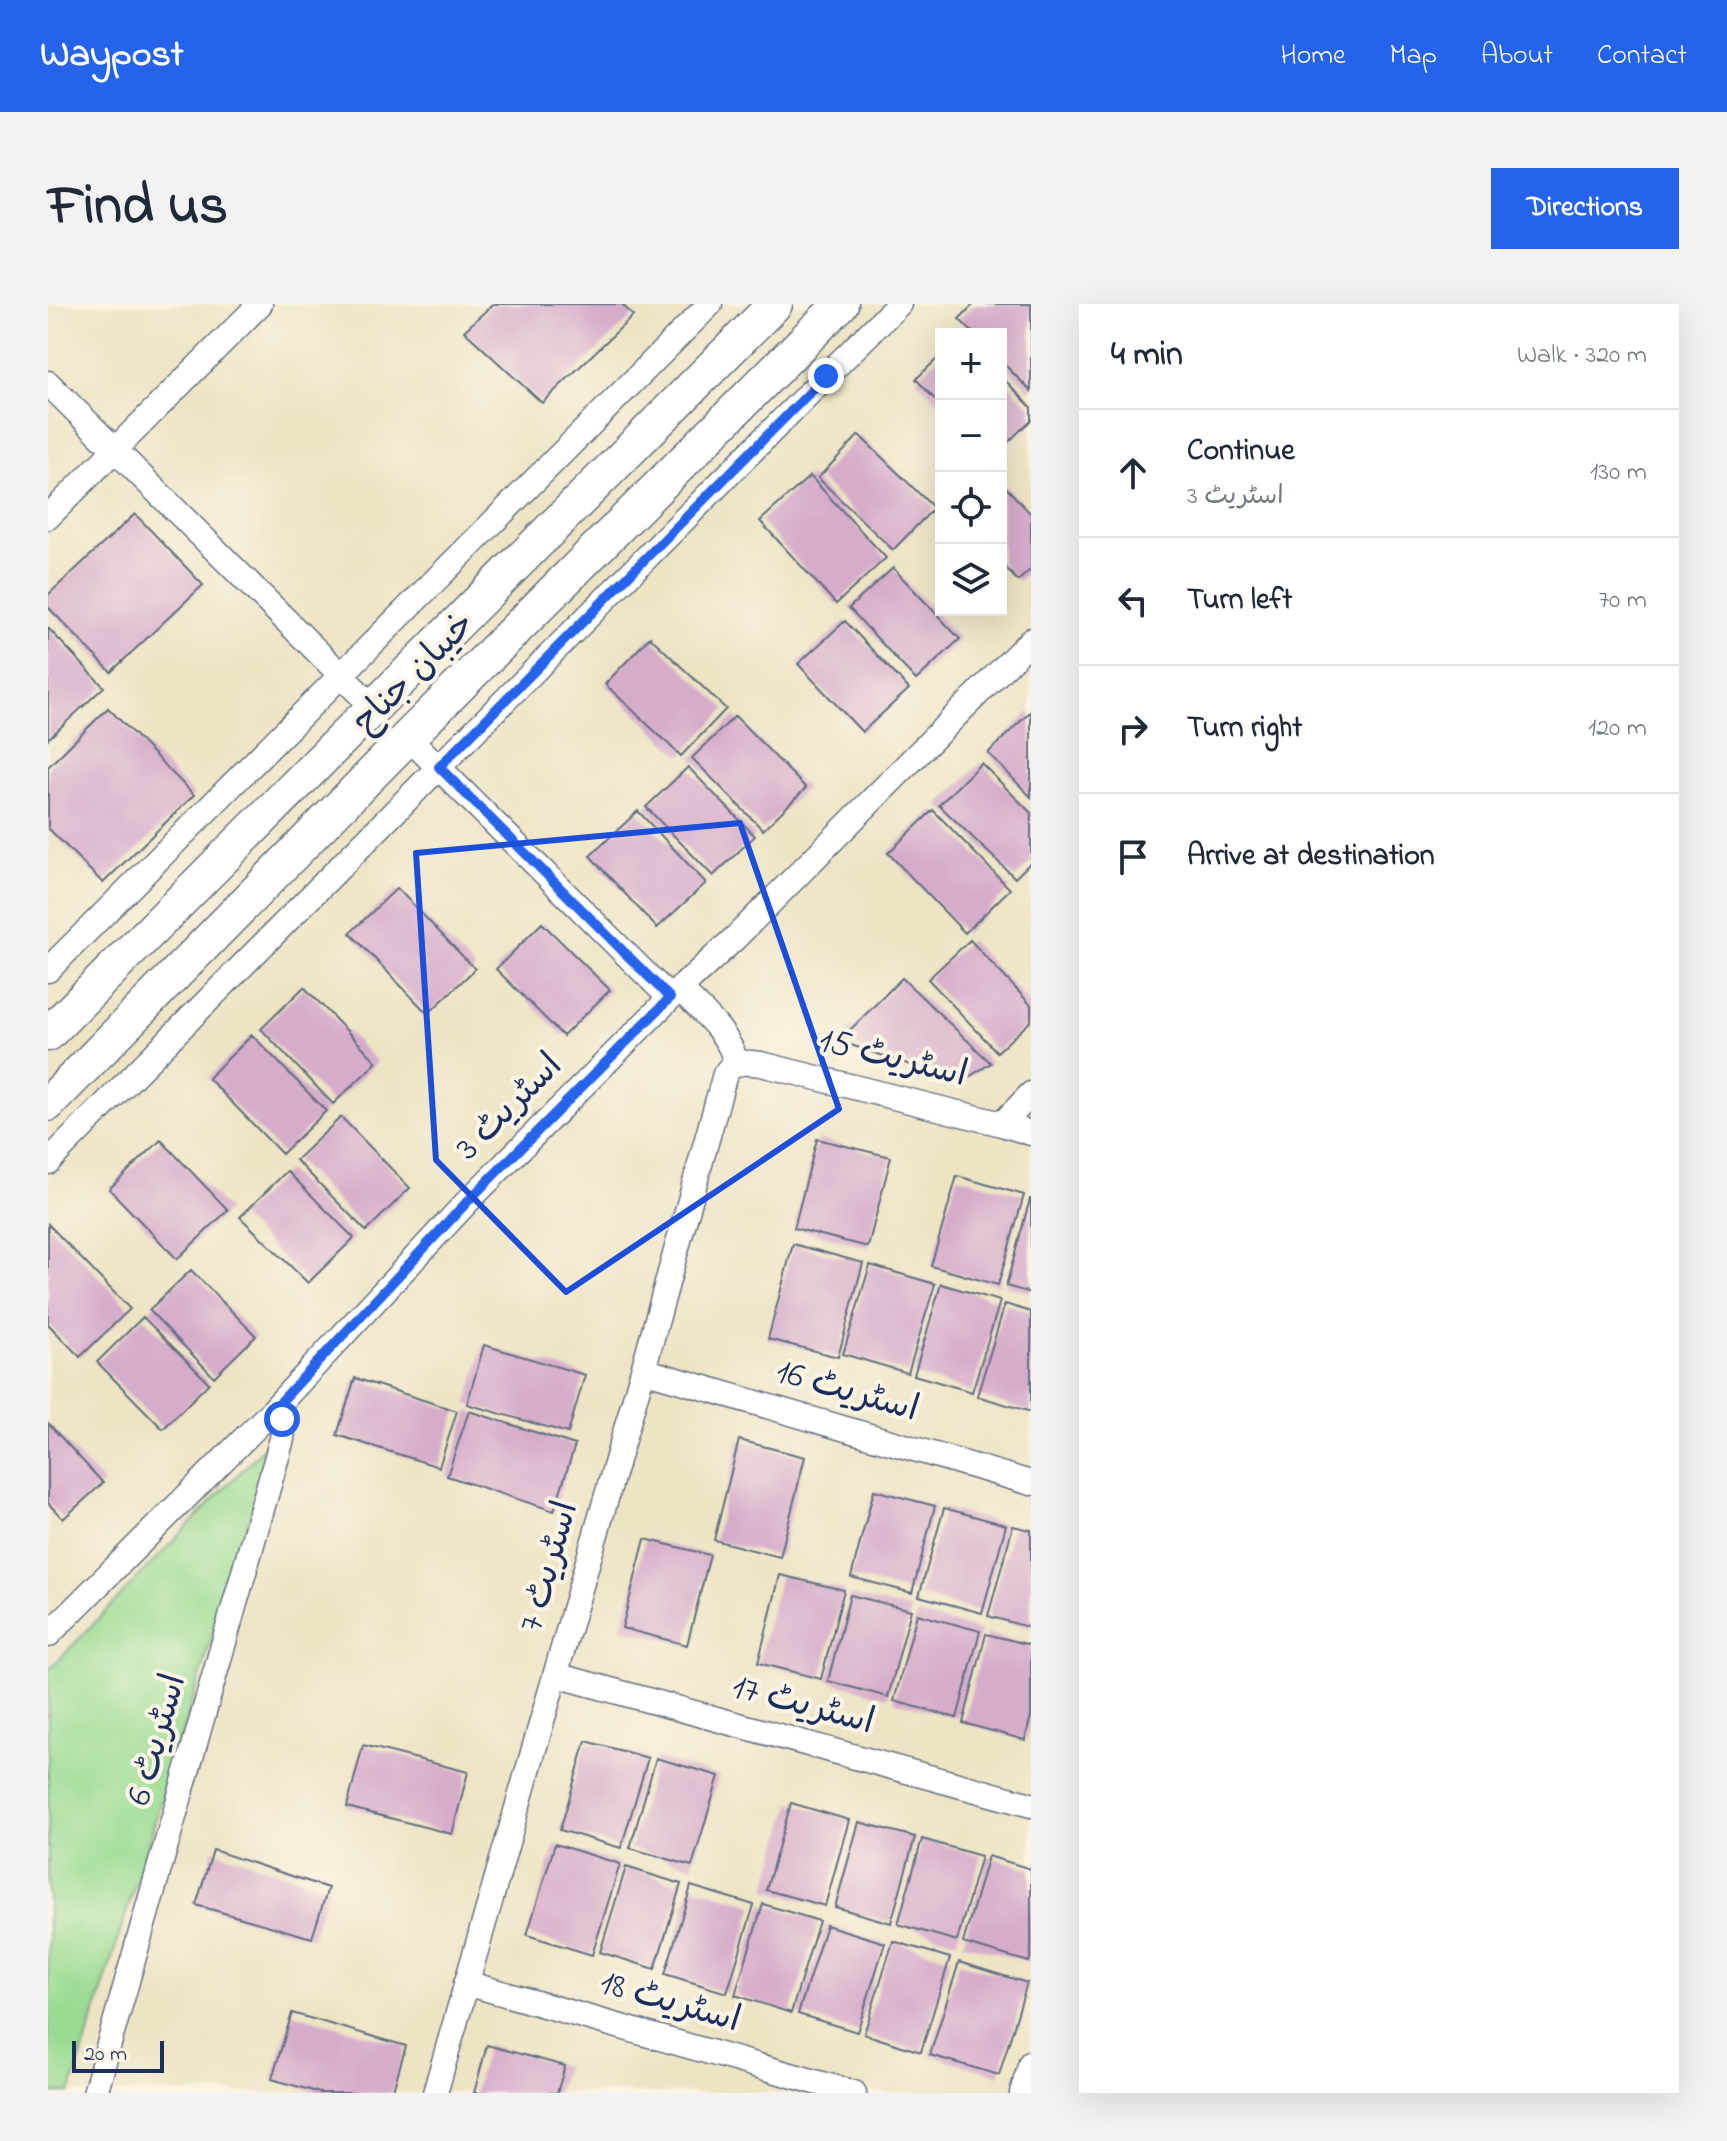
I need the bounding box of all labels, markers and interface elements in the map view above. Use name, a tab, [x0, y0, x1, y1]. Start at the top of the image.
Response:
text: Waypost	[40, 28, 184, 84]
text: Home	[1280, 36, 1346, 77]
text: Map	[1390, 36, 1437, 77]
text: About	[1481, 36, 1553, 77]
text: Contact	[1597, 36, 1687, 77]
text: Find us	[48, 168, 228, 249]
button: Directions	[1491, 168, 1679, 249]
map controls	[935, 328, 1007, 616]
button: +	[935, 328, 1007, 400]
text: 4 min	[1111, 331, 1183, 381]
text: Walk · 320 m	[1517, 337, 1647, 375]
route end	[808, 358, 844, 394]
button: −	[935, 400, 1007, 472]
text: Continue	[1187, 430, 1295, 474]
icon: ahead	[1111, 451, 1155, 495]
text: 130 m	[1590, 454, 1647, 492]
button: locate	[935, 472, 1007, 544]
text: اسٹریٹ 3	[1187, 478, 1284, 516]
button: layers	[935, 544, 1007, 616]
icon: left	[1111, 579, 1155, 623]
text: Turn left	[1187, 579, 1292, 623]
text: 70 m	[1598, 582, 1647, 620]
street label: خیبان جناح	[341, 600, 489, 748]
icon: right	[1111, 707, 1155, 751]
text: Turn right	[1187, 707, 1302, 751]
text: 120 m	[1588, 710, 1647, 748]
icon: arrive	[1111, 835, 1155, 879]
text: Arrive at destination	[1187, 835, 1435, 879]
street label: اسٹریٹ 15	[813, 1015, 973, 1103]
street label: اسٹریٹ 3	[444, 1042, 576, 1174]
street label: اسٹریٹ 16	[769, 1346, 925, 1438]
route start	[264, 1401, 300, 1437]
street label: اسٹریٹ 7	[506, 1495, 594, 1639]
street label: اسٹریٹ 17	[726, 1662, 880, 1750]
street label: اسٹریٹ 6	[114, 1668, 202, 1812]
street label: اسٹریٹ 18	[594, 1958, 746, 2048]
scale bar	[72, 2037, 164, 2073]
text: 20 m	[84, 2039, 127, 2071]

